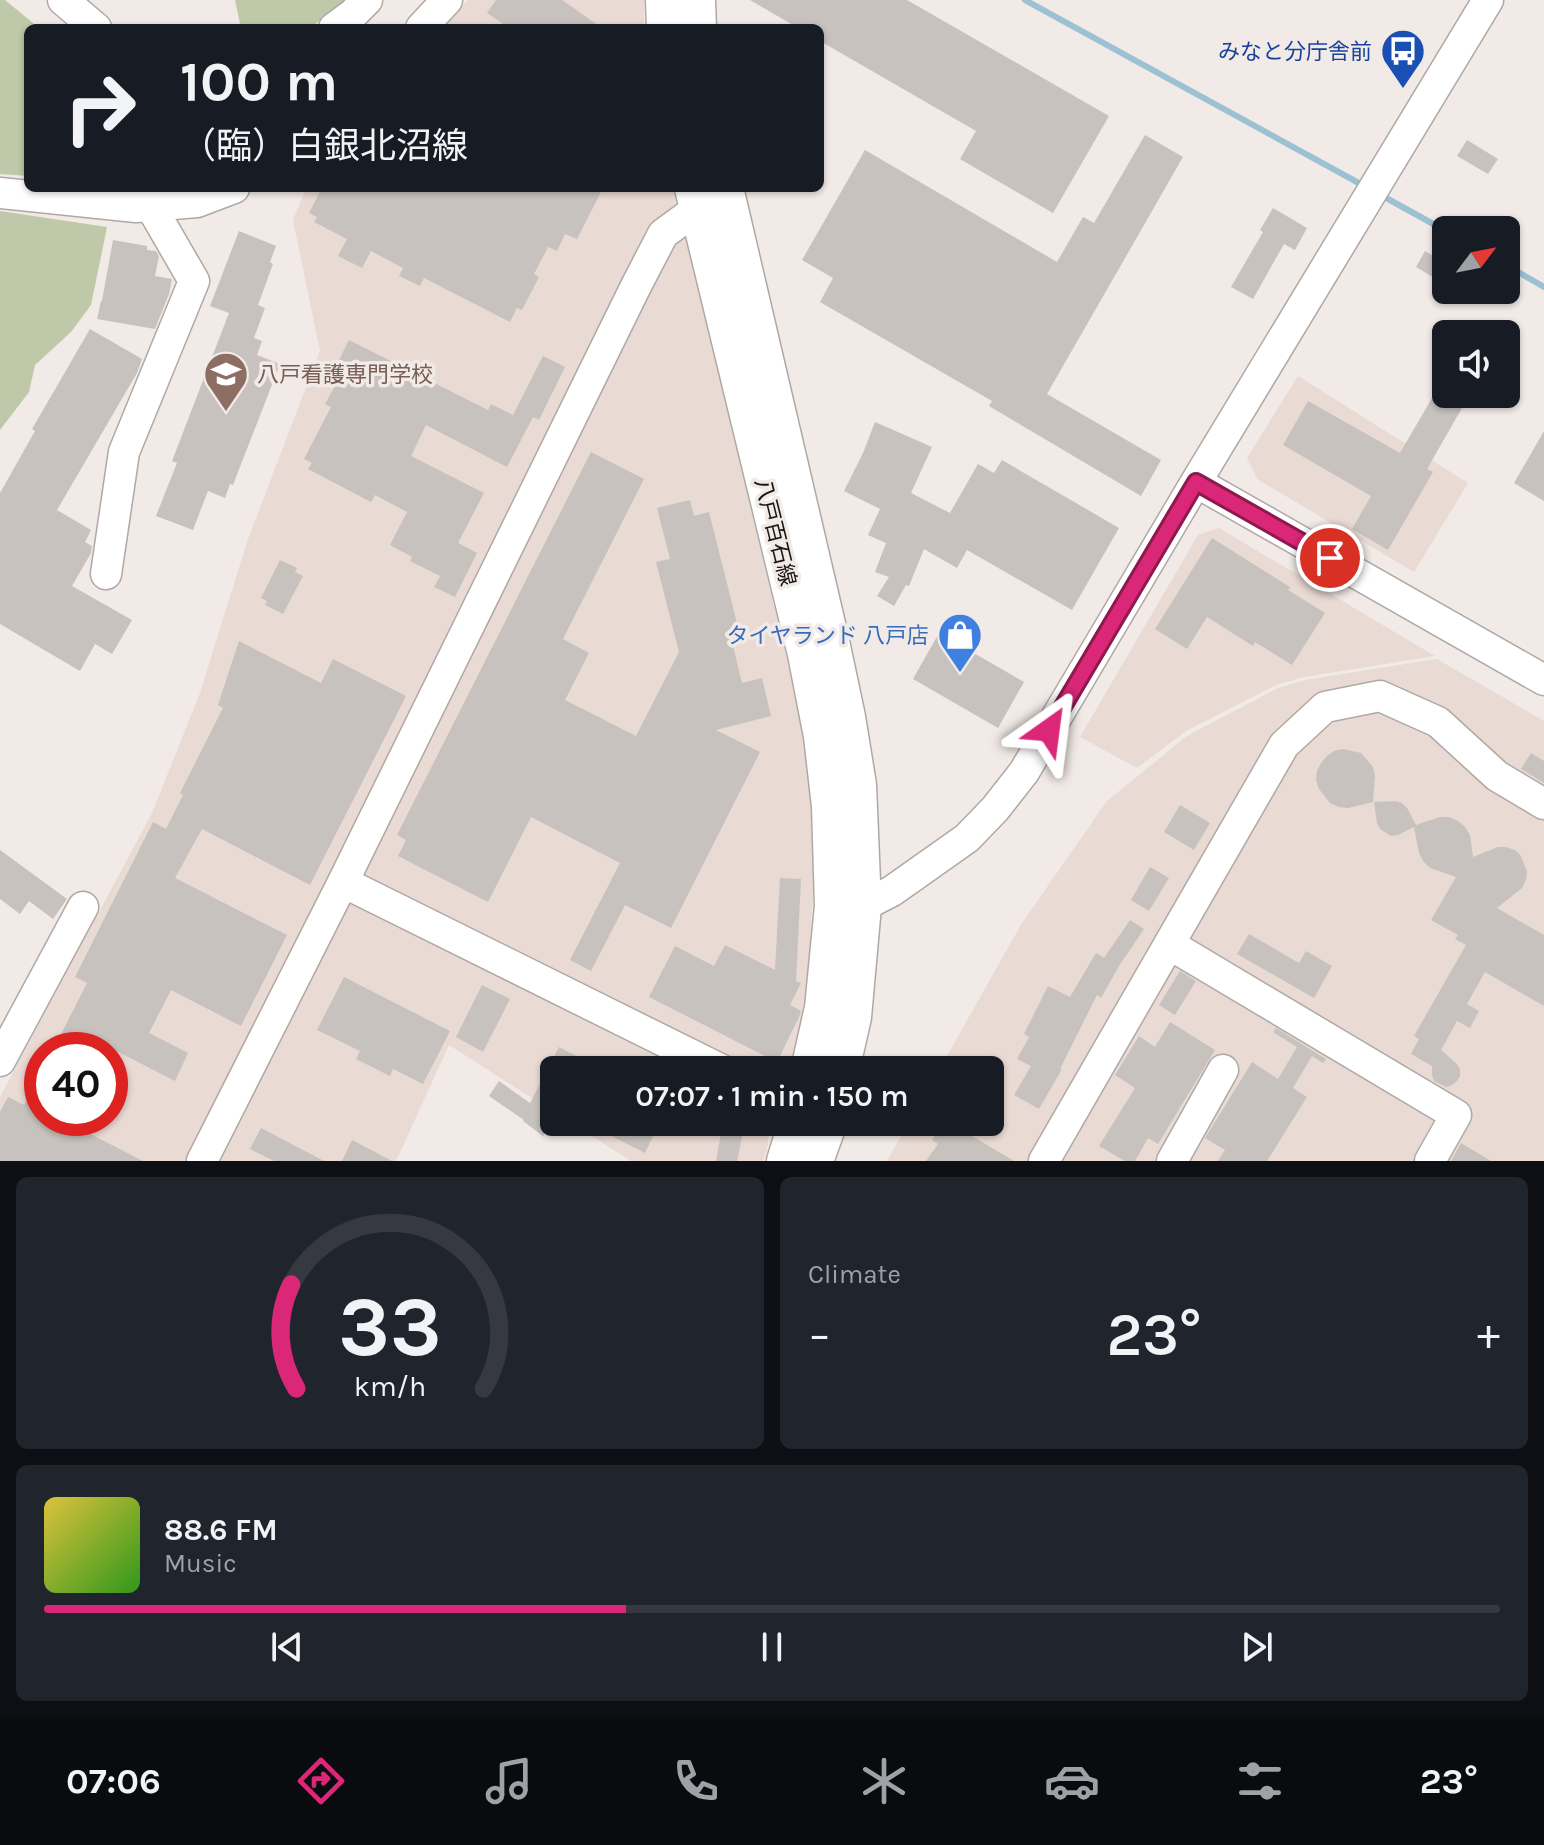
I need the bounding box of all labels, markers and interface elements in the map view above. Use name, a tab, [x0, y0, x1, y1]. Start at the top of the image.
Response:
bus stop icon: みなと分庁舎前	[1379, 27, 1427, 90]
place label: みなと分庁舎前	[1218, 39, 1372, 65]
text: 100 m	[180, 49, 338, 114]
icon: right	[48, 56, 152, 160]
text: （臨）白銀北沼線	[180, 125, 468, 167]
north arrow	[1432, 216, 1520, 304]
map controls	[1432, 216, 1520, 408]
button: sound	[1432, 320, 1520, 408]
school or university icon: 八戸看護専門学校	[202, 350, 250, 413]
place label: 八戸看護専門学校	[257, 362, 433, 388]
street label: 八戸百石線	[749, 476, 801, 589]
pin	[1296, 524, 1364, 592]
icon: arrive	[1308, 536, 1352, 580]
shop icon: タイヤランド 八戸店	[936, 611, 984, 674]
place label: タイヤランド 八戸店	[726, 623, 929, 649]
position arrow	[1007, 688, 1091, 772]
speed limit sign: 40	[24, 1032, 128, 1136]
text: 07:07 · 1 min · 150 m	[635, 1078, 909, 1114]
text: Climate	[808, 1259, 901, 1290]
text: 33	[338, 1279, 442, 1376]
text: 23°	[1106, 1300, 1202, 1370]
text: −	[808, 1309, 831, 1360]
text: +	[1477, 1309, 1500, 1360]
text: km/h	[354, 1370, 426, 1403]
text: 88.6 FM	[164, 1512, 278, 1548]
text: Music	[164, 1548, 237, 1579]
icon: previous	[265, 1625, 309, 1669]
icon: pause	[750, 1625, 794, 1669]
icon: next	[1235, 1625, 1279, 1669]
icon: directions	[293, 1753, 349, 1809]
icon: music	[481, 1753, 537, 1809]
icon: phone	[668, 1753, 724, 1809]
icon: climate	[856, 1753, 912, 1809]
icon: car	[1044, 1753, 1100, 1809]
icon: filters	[1232, 1753, 1288, 1809]
text: 07:06	[66, 1760, 161, 1802]
text: 23°	[1420, 1760, 1478, 1802]

